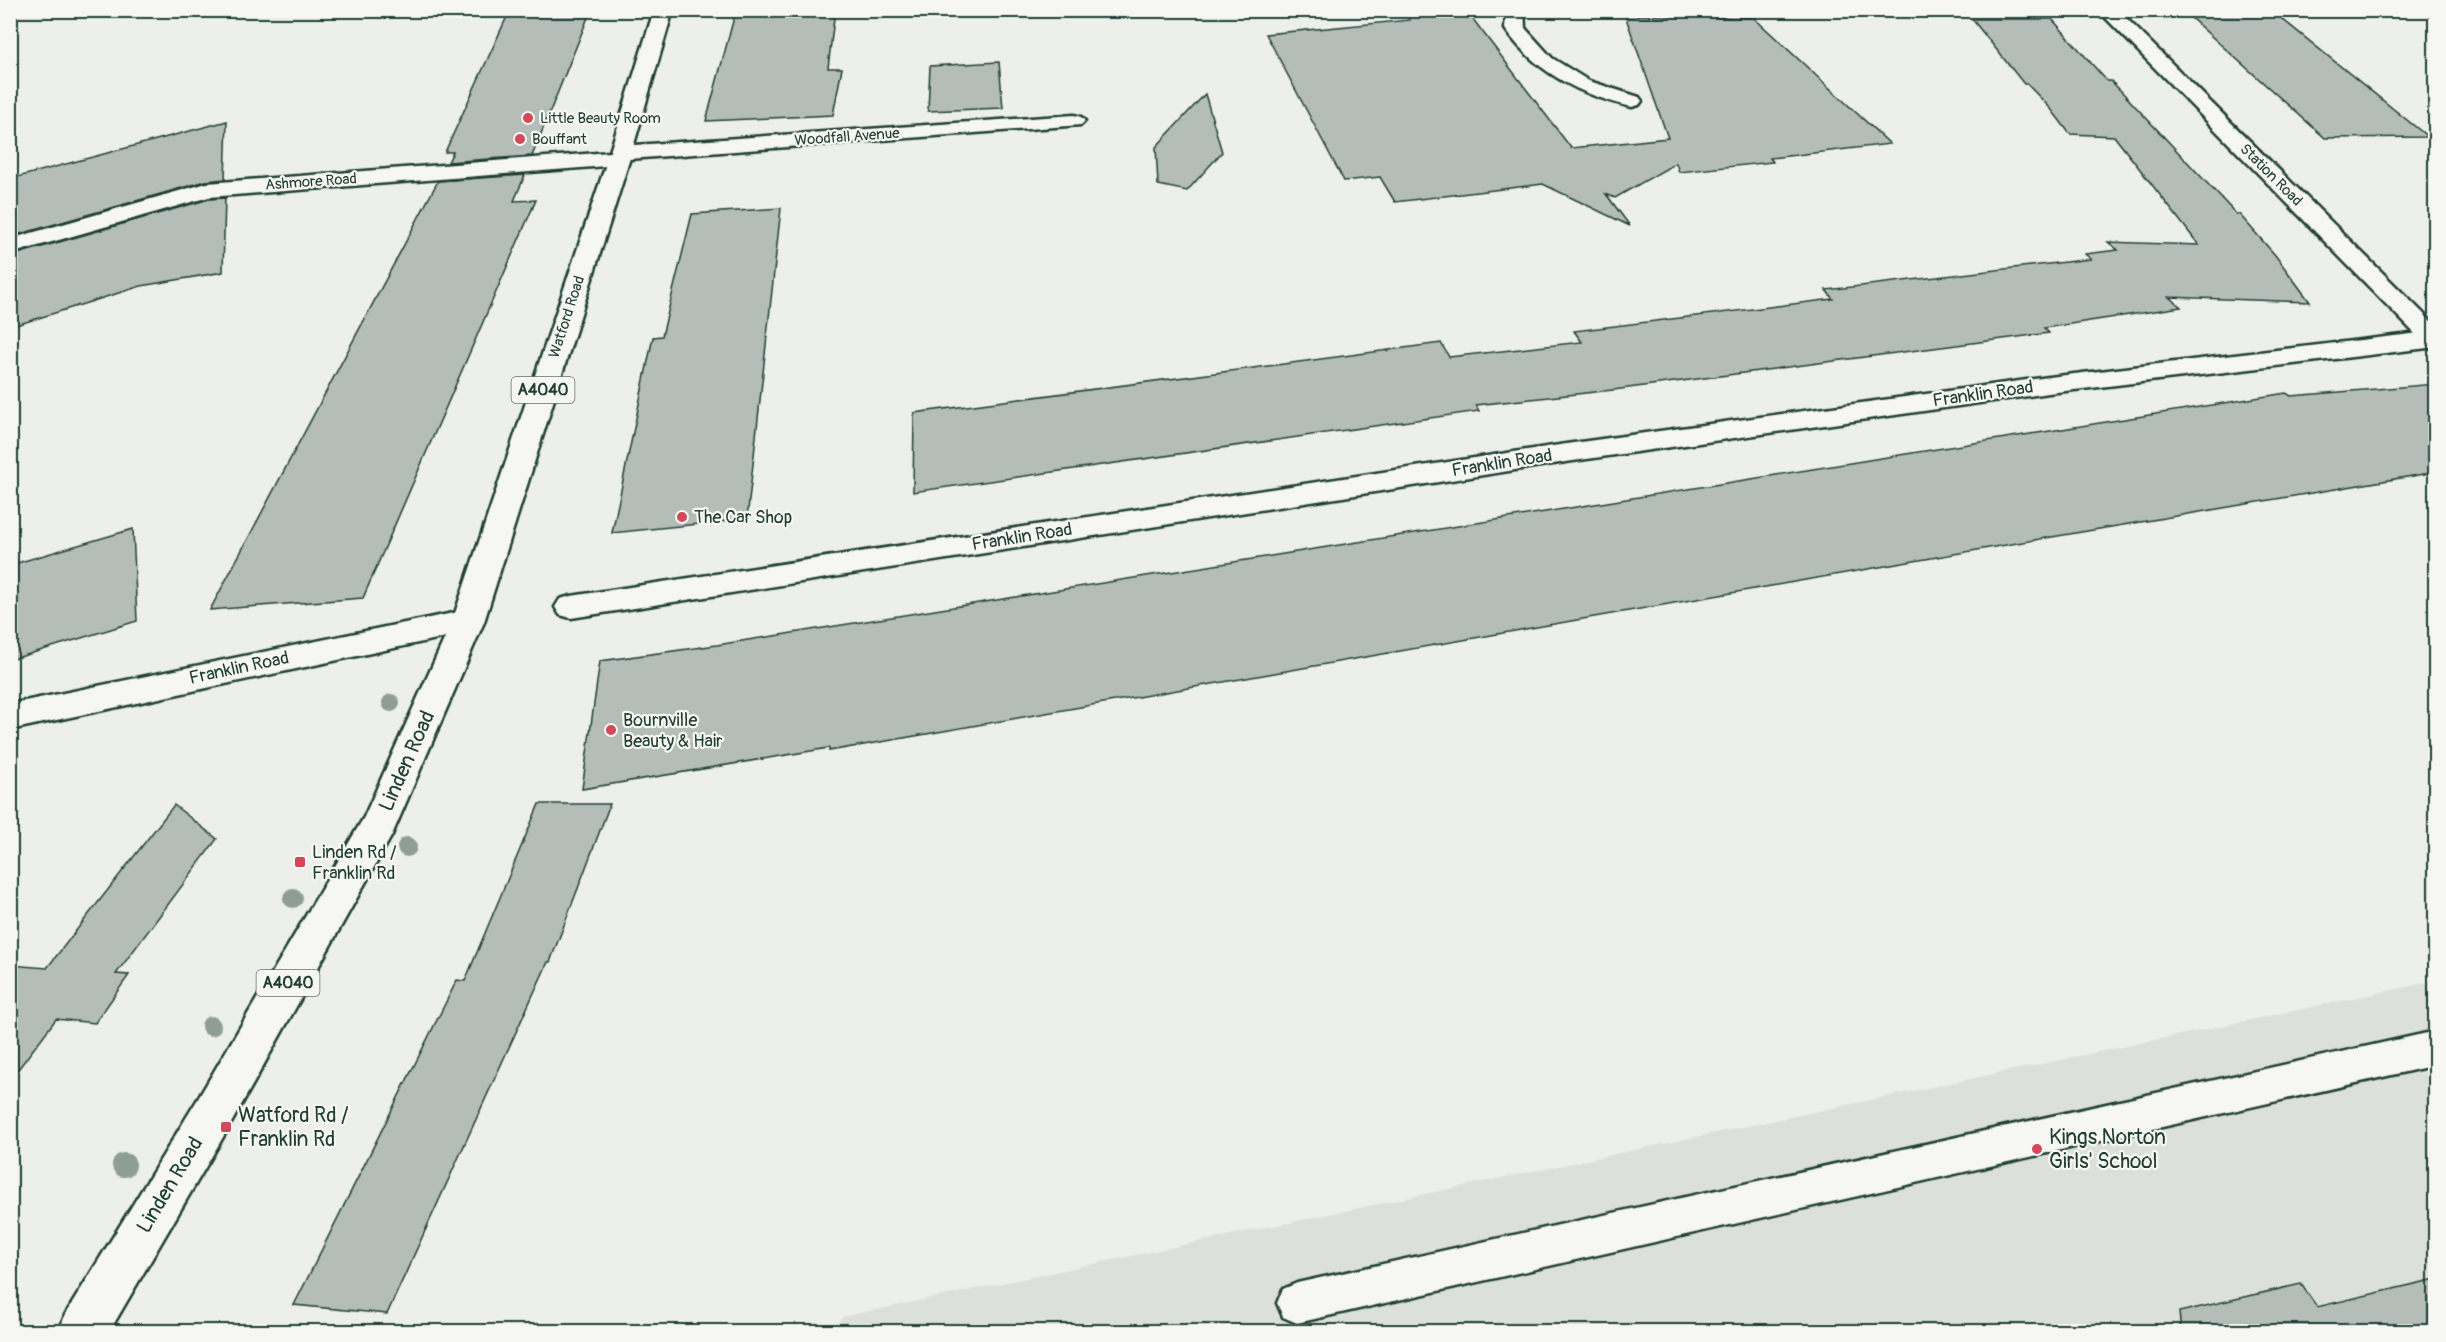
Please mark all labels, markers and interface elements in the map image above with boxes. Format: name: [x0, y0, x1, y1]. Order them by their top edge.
place label: Little Beauty Room: [540, 109, 661, 128]
marker: Little Beauty Room: [521, 111, 535, 125]
street label: Woodfall Avenue: [794, 124, 901, 150]
place label: Bouffant: [532, 130, 588, 149]
marker: Bouffant: [513, 132, 527, 146]
street label: Station Road: [2236, 140, 2306, 210]
street label: Ashmore Road: [265, 169, 357, 195]
street label: Watford Road: [545, 273, 589, 361]
street label: Franklin Road: [1931, 376, 2035, 412]
road number: A4040: [512, 377, 574, 403]
street label: Franklin Road: [1450, 444, 1554, 482]
place label: The Car Shop: [694, 506, 792, 529]
marker: The Car Shop: [675, 510, 689, 524]
street label: Franklin Road: [970, 518, 1074, 556]
street label: Franklin Road: [187, 646, 291, 690]
street label: Linden Road: [373, 706, 441, 816]
place label: Bournville Beauty & Hair: [623, 709, 723, 753]
marker: Bournville Beauty & Hair: [604, 723, 618, 737]
place label: Linden Rd / Franklin Rd: [312, 841, 397, 885]
marker: Linden Rd / Franklin Rd: [293, 855, 307, 869]
road number: A4040: [256, 970, 320, 996]
place label: Watford Rd / Franklin Rd: [238, 1102, 349, 1153]
marker: Watford Rd / Franklin Rd: [219, 1120, 233, 1134]
place label: Kings Norton Girls' School: [2049, 1124, 2166, 1175]
street label: Linden Road: [131, 1132, 209, 1238]
marker: Kings Norton Girls' School: [2030, 1142, 2044, 1156]

